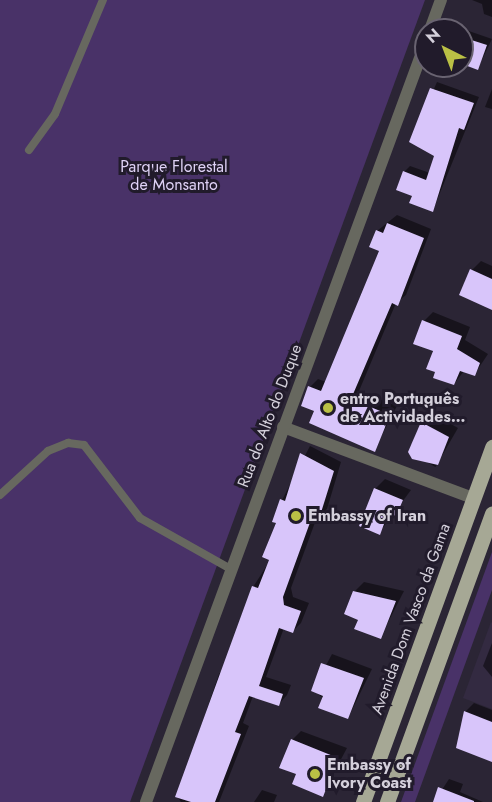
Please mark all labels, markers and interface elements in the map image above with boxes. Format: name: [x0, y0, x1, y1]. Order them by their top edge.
north arrow: [414, 18, 474, 78]
text: N: [421, 23, 445, 49]
park label: Parque Florestal de Monsanto: [120, 157, 228, 195]
street label: Rua do Alto do Duque: [234, 342, 306, 490]
place label: entro Português de Actividades…: [340, 389, 465, 427]
marker: entro Português de Actividades…: [321, 401, 335, 415]
place label: Embassy of Iran: [308, 506, 426, 526]
marker: Embassy of Iran: [289, 509, 303, 523]
street label: Avenida Dom Vasco da Gama: [367, 521, 455, 717]
place label: Embassy of Ivory Coast: [327, 755, 412, 793]
marker: Embassy of Ivory Coast: [308, 767, 322, 781]

